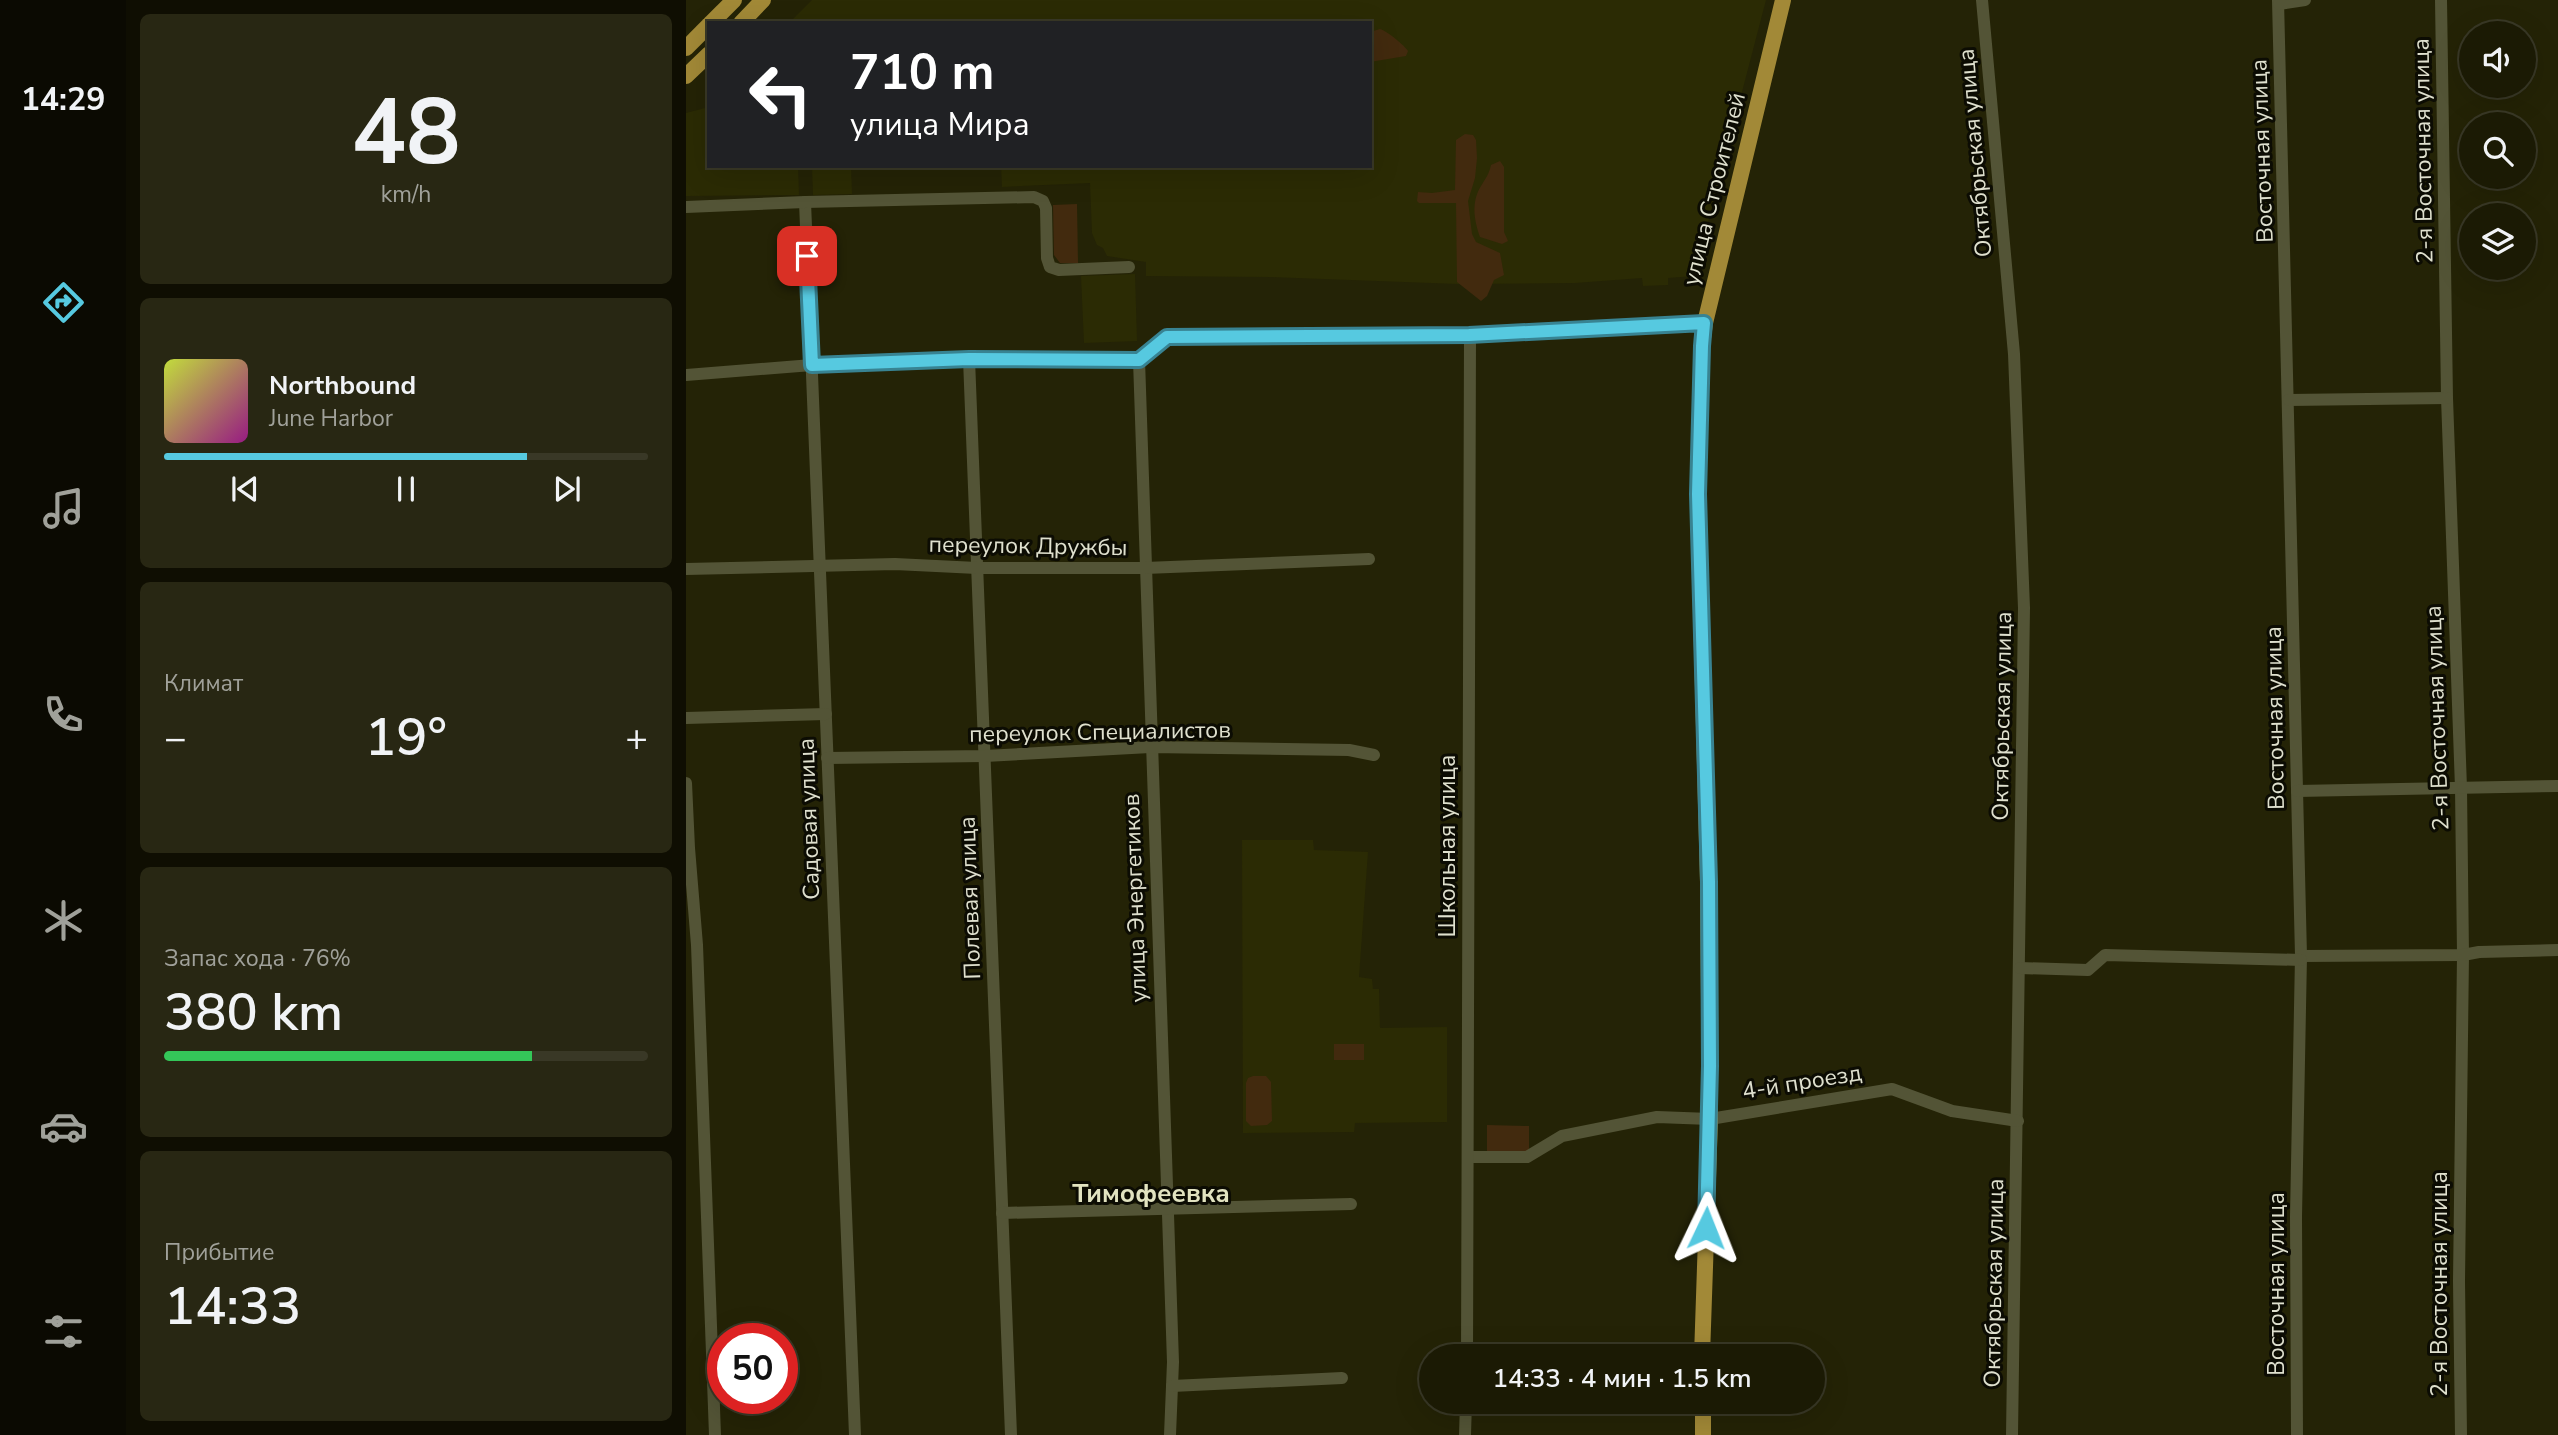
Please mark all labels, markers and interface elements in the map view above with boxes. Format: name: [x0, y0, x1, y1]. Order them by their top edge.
map controls: [2459, 21, 2536, 280]
button: sound: [2459, 21, 2536, 98]
street label: 2-я Восточная улица: [2406, 38, 2440, 264]
text: 710 m: [850, 39, 994, 106]
street label: Октябрьская улица: [1950, 47, 2000, 259]
icon: left: [735, 49, 826, 140]
street label: Восточная улица: [2243, 59, 2281, 243]
text: 48: [351, 71, 461, 195]
text: 14:29: [21, 78, 105, 121]
street label: улица Строителей: [1675, 89, 1753, 289]
text: улица Мира: [850, 103, 1030, 146]
button: search: [2459, 112, 2536, 189]
text: km/h: [381, 179, 431, 210]
button: layers: [2459, 203, 2536, 280]
pin: [777, 226, 837, 286]
icon: arrive: [788, 237, 826, 275]
icon: directions: [39, 278, 88, 327]
text: Northbound: [269, 368, 416, 403]
text: June Harbor: [269, 403, 393, 434]
icon: previous: [226, 470, 264, 508]
icon: pause: [387, 470, 425, 508]
icon: next: [548, 470, 586, 508]
icon: music: [39, 484, 88, 533]
street label: переулок Дружбы: [928, 529, 1128, 563]
street label: 2-я Восточная улица: [2418, 605, 2456, 831]
street label: Октябрьская улица: [1985, 611, 2019, 821]
street label: Восточная улица: [2258, 626, 2292, 810]
text: Климат: [164, 668, 243, 699]
icon: phone: [39, 690, 88, 739]
text: 19°: [365, 702, 447, 773]
text: −: [164, 713, 187, 764]
text: +: [625, 713, 648, 764]
street label: переулок Специалистов: [969, 714, 1231, 750]
street label: Садовая улица: [791, 738, 827, 900]
street label: Школьная улица: [1432, 754, 1463, 938]
street label: улица Энергетиков: [1116, 793, 1154, 1003]
street label: Полевая улица: [952, 816, 988, 980]
icon: climate: [39, 896, 88, 945]
text: Запас хода · 76%: [164, 943, 351, 974]
text: 380 km: [164, 977, 343, 1048]
street label: 4-й проезд: [1740, 1057, 1864, 1107]
icon: car: [39, 1102, 88, 1151]
street label: 2-я Восточная улица: [2424, 1171, 2455, 1397]
district label: Тимофеевка: [1072, 1176, 1230, 1211]
street label: Октябрьская улица: [1977, 1178, 2011, 1388]
position arrow: [1669, 1191, 1743, 1265]
street label: Восточная улица: [2261, 1192, 2292, 1376]
text: Прибытие: [164, 1237, 274, 1268]
text: 14:33: [164, 1271, 301, 1342]
icon: filters: [39, 1307, 88, 1356]
speed limit sign: 50: [707, 1323, 798, 1414]
text: 14:33 · 4 мин · 1.5 km: [1492, 1361, 1752, 1396]

